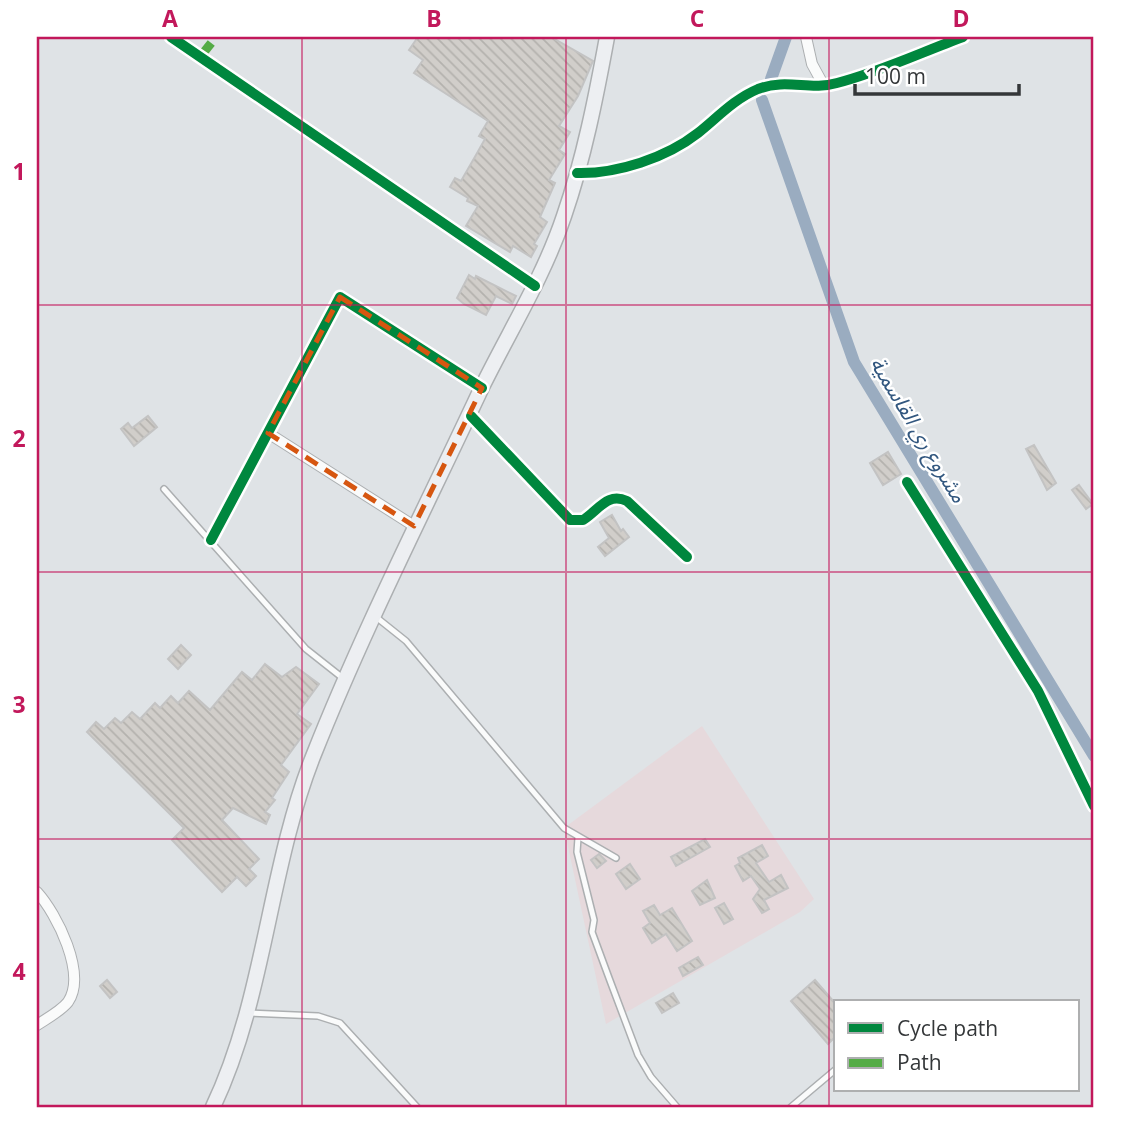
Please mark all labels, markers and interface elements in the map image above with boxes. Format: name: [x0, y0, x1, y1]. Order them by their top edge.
text: A: [162, 2, 178, 34]
text: B: [426, 2, 442, 34]
text: C: [690, 2, 704, 34]
text: D: [952, 2, 970, 34]
scale bar: [855, 52, 1019, 96]
text: 100 m: [865, 62, 926, 90]
text: 1: [12, 155, 26, 187]
water label: مشروع ري القاسمية: [862, 351, 973, 509]
text: 2: [12, 422, 26, 454]
text: 3: [12, 688, 26, 720]
text: 4: [12, 955, 26, 987]
legend: [834, 1000, 1078, 1092]
text: Cycle path: [897, 1014, 998, 1042]
text: Path: [897, 1048, 942, 1076]

